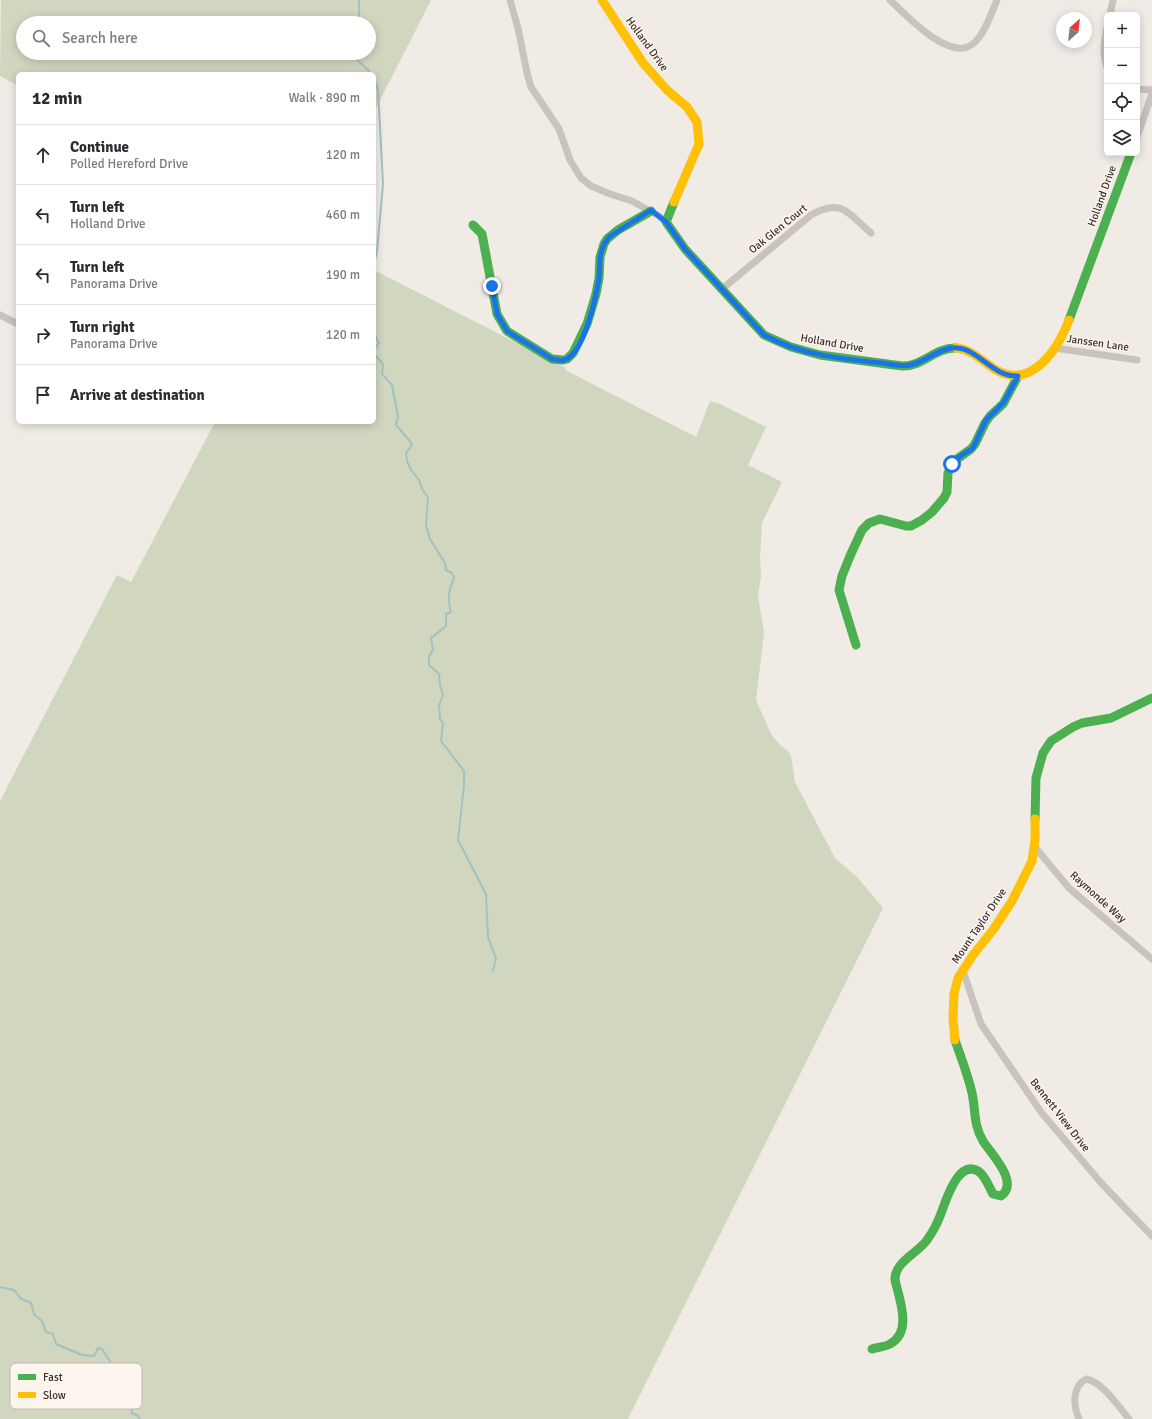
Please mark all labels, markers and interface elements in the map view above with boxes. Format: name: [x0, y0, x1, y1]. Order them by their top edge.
north arrow: [1056, 12, 1092, 48]
map controls: [1104, 12, 1140, 156]
button: +: [1104, 12, 1140, 48]
street label: Holland Drive: [623, 14, 671, 74]
search box: [16, 16, 376, 60]
icon: search: [30, 27, 52, 49]
text: Search here: [62, 29, 138, 47]
button: −: [1104, 48, 1140, 84]
button: locate: [1104, 84, 1140, 120]
text: 12 min: [32, 88, 82, 109]
text: Walk · 890 m: [289, 90, 360, 106]
button: layers: [1104, 120, 1140, 156]
text: Continue: [70, 138, 129, 156]
icon: ahead: [32, 144, 54, 166]
text: 120 m: [326, 147, 360, 163]
text: Polled Hereford Drive: [70, 156, 188, 172]
street label: Holland Drive: [1085, 164, 1119, 228]
text: Turn left: [70, 198, 124, 216]
street label: Oak Glen Court: [746, 201, 810, 256]
icon: left: [32, 204, 54, 226]
text: 460 m: [326, 207, 360, 223]
text: Holland Drive: [70, 216, 146, 232]
text: Turn left: [70, 258, 124, 276]
icon: left: [32, 264, 54, 286]
text: 190 m: [326, 267, 360, 283]
text: Panorama Drive: [70, 276, 158, 292]
route end: [483, 277, 501, 295]
text: Turn right: [70, 318, 135, 336]
icon: right: [32, 324, 54, 346]
text: 120 m: [326, 327, 360, 343]
street label: Holland Drive: [799, 331, 865, 355]
street label: Janssen Lane: [1066, 332, 1130, 354]
text: Panorama Drive: [70, 336, 158, 352]
icon: arrive: [32, 384, 54, 406]
text: Arrive at destination: [70, 386, 205, 404]
route start: [943, 455, 961, 473]
street label: Raymonde Way: [1067, 868, 1129, 926]
street label: Mount Taylor Drive: [949, 886, 1009, 966]
street label: Bennett View Drive: [1027, 1076, 1093, 1154]
legend: [10, 1363, 142, 1409]
text: Fast: [43, 1371, 63, 1384]
text: Slow: [43, 1389, 66, 1402]

